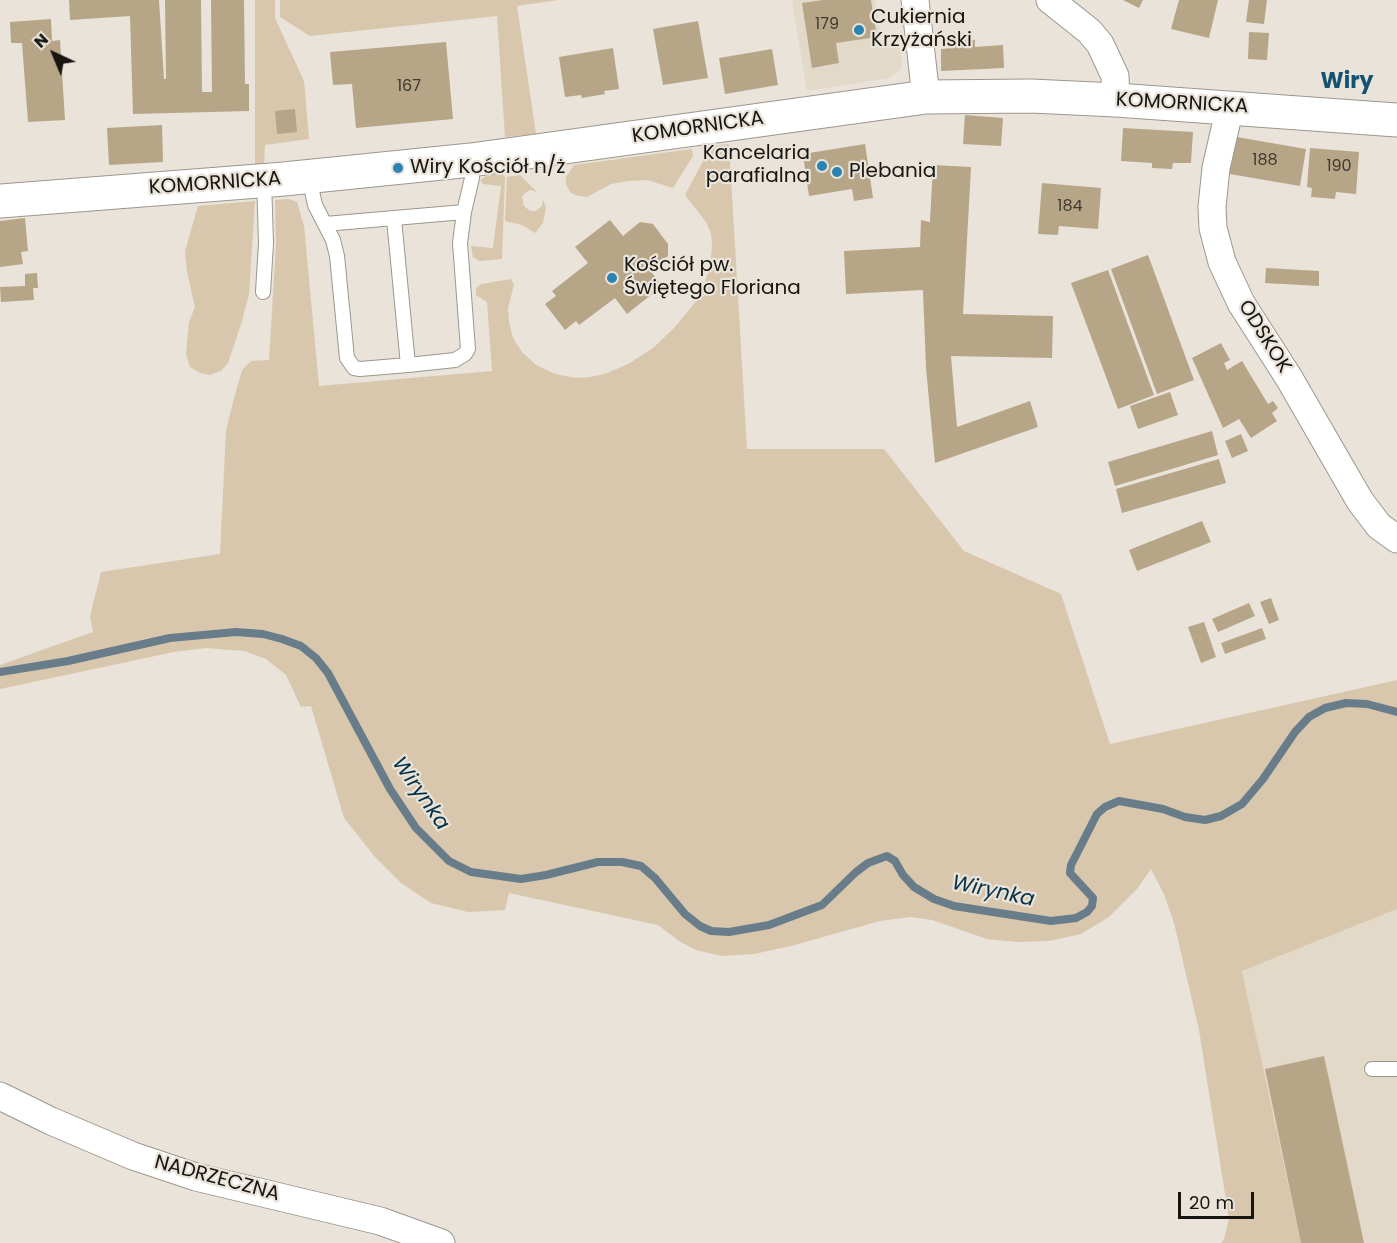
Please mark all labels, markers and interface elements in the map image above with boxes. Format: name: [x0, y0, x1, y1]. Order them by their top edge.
place label: Cukiernia Krzyżański: [871, 6, 972, 53]
house number: 179: [815, 15, 839, 35]
marker: Cukiernia Krzyżański: [852, 23, 866, 37]
north arrow: [24, 24, 84, 84]
text: N: [29, 28, 53, 53]
district label: Wiry: [1321, 69, 1373, 95]
house number: 167: [397, 77, 421, 97]
street label: KOMORNICKA: [1115, 89, 1249, 119]
street label: KOMORNICKA: [631, 107, 765, 149]
place label: Kancelaria parafialna: [703, 142, 810, 189]
house number: 188: [1252, 151, 1278, 171]
place label: Wiry Kościół n/ż: [410, 156, 565, 180]
house number: 190: [1326, 157, 1352, 177]
marker: Kancelaria parafialna: [815, 159, 829, 173]
place label: Plebania: [849, 160, 936, 184]
marker: Wiry Kościół n/ż: [391, 161, 405, 175]
marker: Plebania: [830, 165, 844, 179]
street label: KOMORNICKA: [148, 167, 282, 201]
house number: 184: [1057, 197, 1083, 217]
place label: Kościół pw. Świętego Floriana: [624, 254, 801, 301]
marker: Kościół pw. Świętego Floriana: [605, 271, 619, 285]
street label: ODSKOK: [1232, 296, 1296, 378]
water label: Wirynka: [386, 752, 454, 836]
water label: Wirynka: [949, 871, 1037, 913]
street label: NADRZECZNA: [152, 1151, 282, 1207]
scale bar: [1181, 1180, 1258, 1218]
text: 20 m: [1189, 1190, 1234, 1215]

